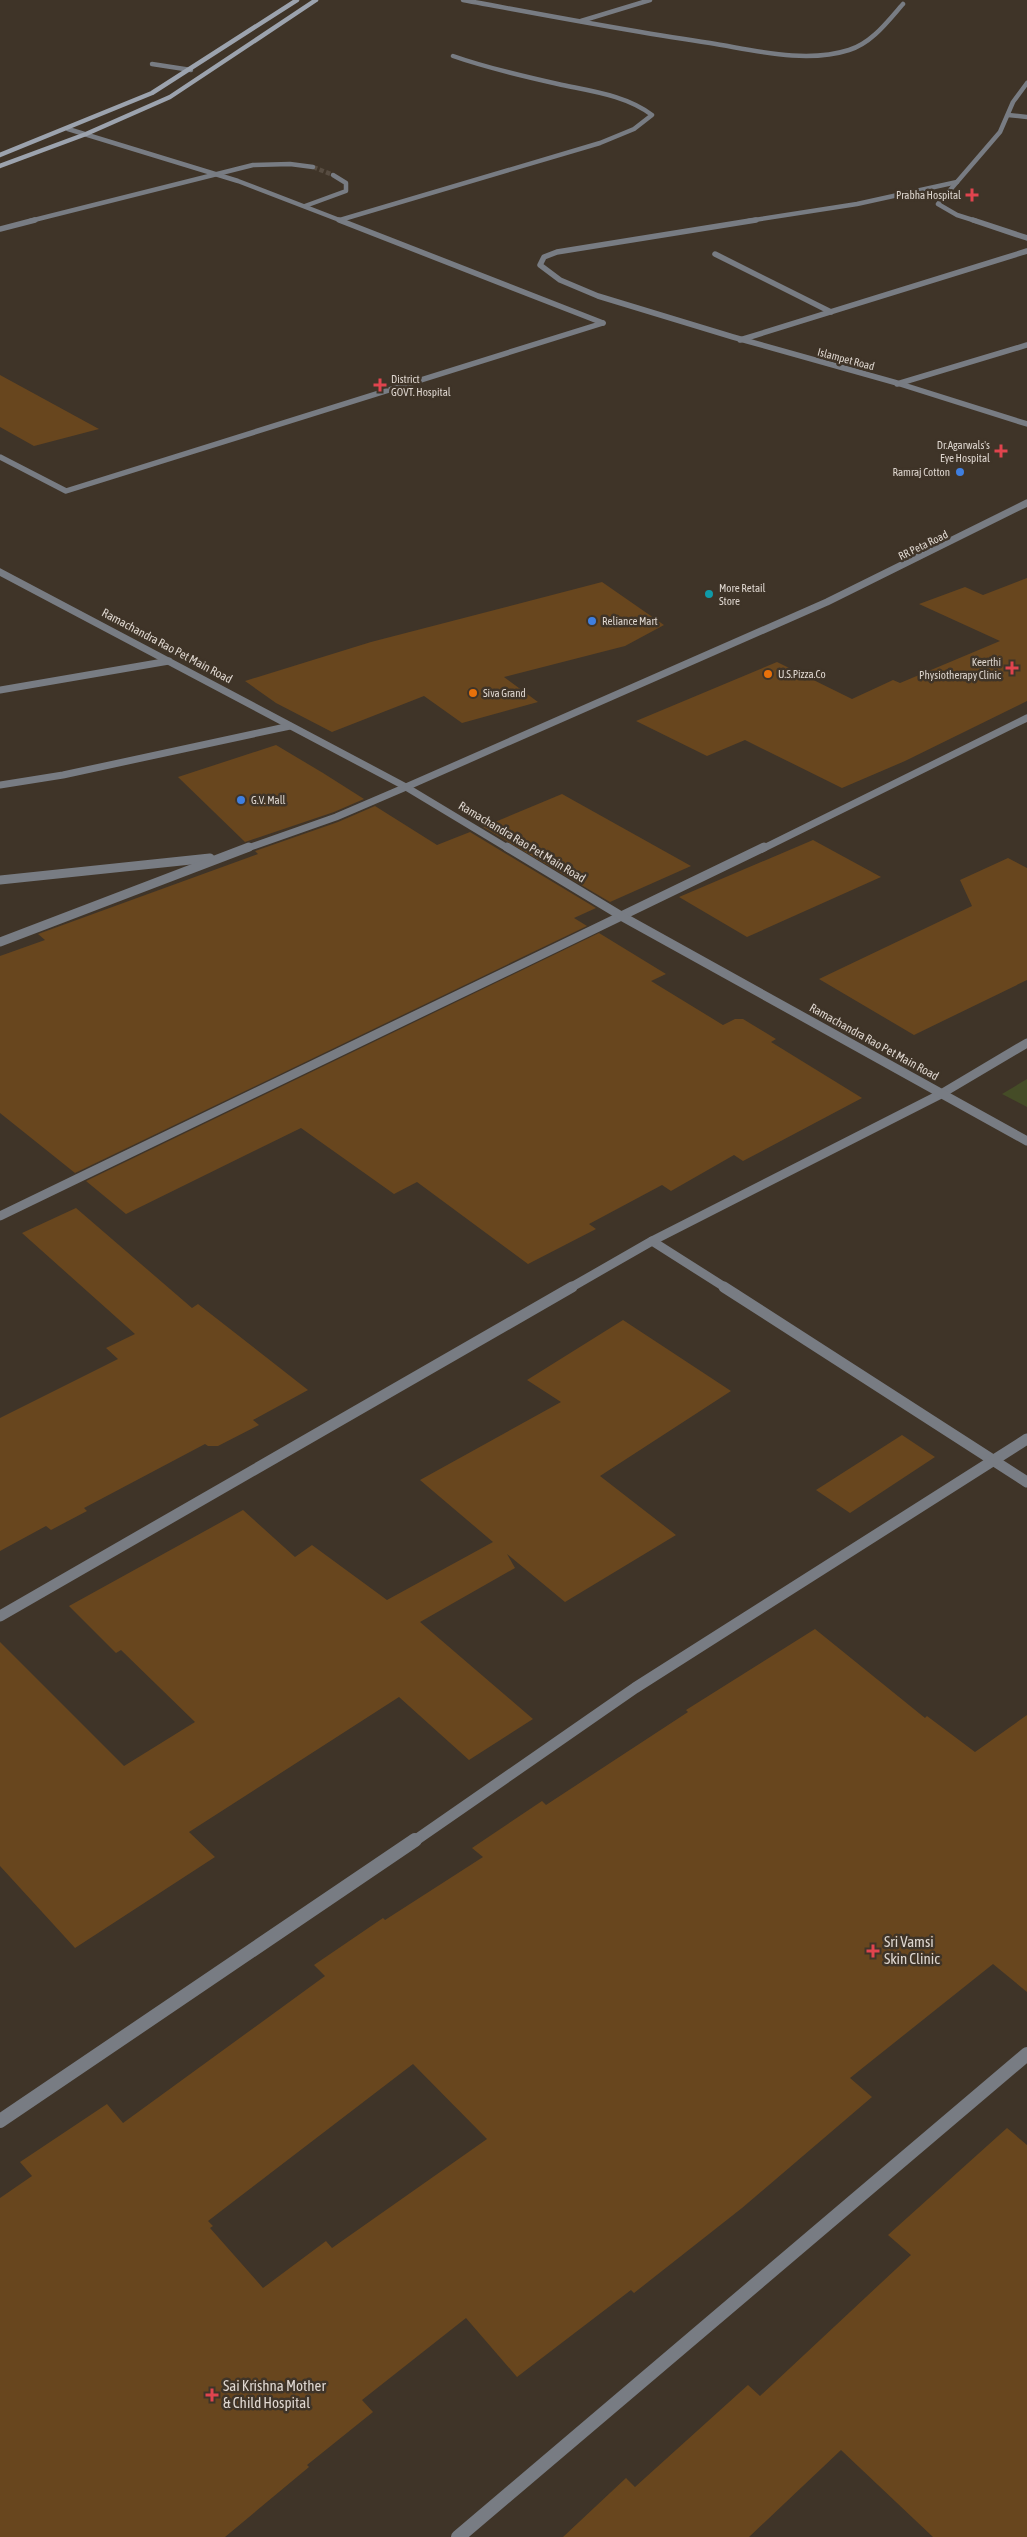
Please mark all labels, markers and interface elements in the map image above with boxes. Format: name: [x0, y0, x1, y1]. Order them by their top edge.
marker: Prabha Hospital: [965, 188, 979, 202]
place label: Prabha Hospital: [896, 189, 961, 201]
street label: Islampet Road: [816, 346, 876, 372]
place label: District GOVT. Hospital: [391, 373, 451, 398]
marker: District GOVT. Hospital: [373, 378, 387, 392]
place label: Dr.Agarwals's Eye Hospital: [937, 439, 990, 464]
marker: Dr.Agarwals's Eye Hospital: [994, 444, 1008, 458]
place label: Ramraj Cotton: [892, 466, 950, 478]
marker: Ramraj Cotton: [954, 466, 966, 478]
street label: RR Peta Road: [896, 528, 950, 562]
place label: More Retail Store: [719, 582, 766, 607]
marker: More Retail Store: [703, 588, 715, 600]
street label: Ramachandra Rao Pet Main Road: [99, 606, 235, 686]
marker: Reliance Mart: [586, 615, 598, 627]
place label: Reliance Mart: [602, 615, 658, 627]
place label: Keerthi Physiotherapy Clinic: [919, 656, 1002, 681]
marker: Keerthi Physiotherapy Clinic: [1005, 661, 1019, 675]
marker: U.S.Pizza.Co: [762, 668, 774, 680]
place label: U.S.Pizza.Co: [778, 668, 826, 680]
marker: Siva Grand: [467, 687, 479, 699]
place label: Siva Grand: [483, 687, 526, 699]
marker: G.V. Mall: [235, 794, 247, 806]
place label: G.V. Mall: [251, 794, 286, 806]
street label: Ramachandra Rao Pet Main Road: [456, 799, 588, 885]
street label: Ramachandra Rao Pet Main Road: [807, 1001, 941, 1083]
place label: Sri Vamsi Skin Clinic: [884, 1933, 940, 1967]
marker: Sri Vamsi Skin Clinic: [866, 1944, 880, 1958]
place label: Sai Krishna Mother & Child Hospital: [223, 2377, 326, 2411]
marker: Sai Krishna Mother & Child Hospital: [205, 2388, 219, 2402]

